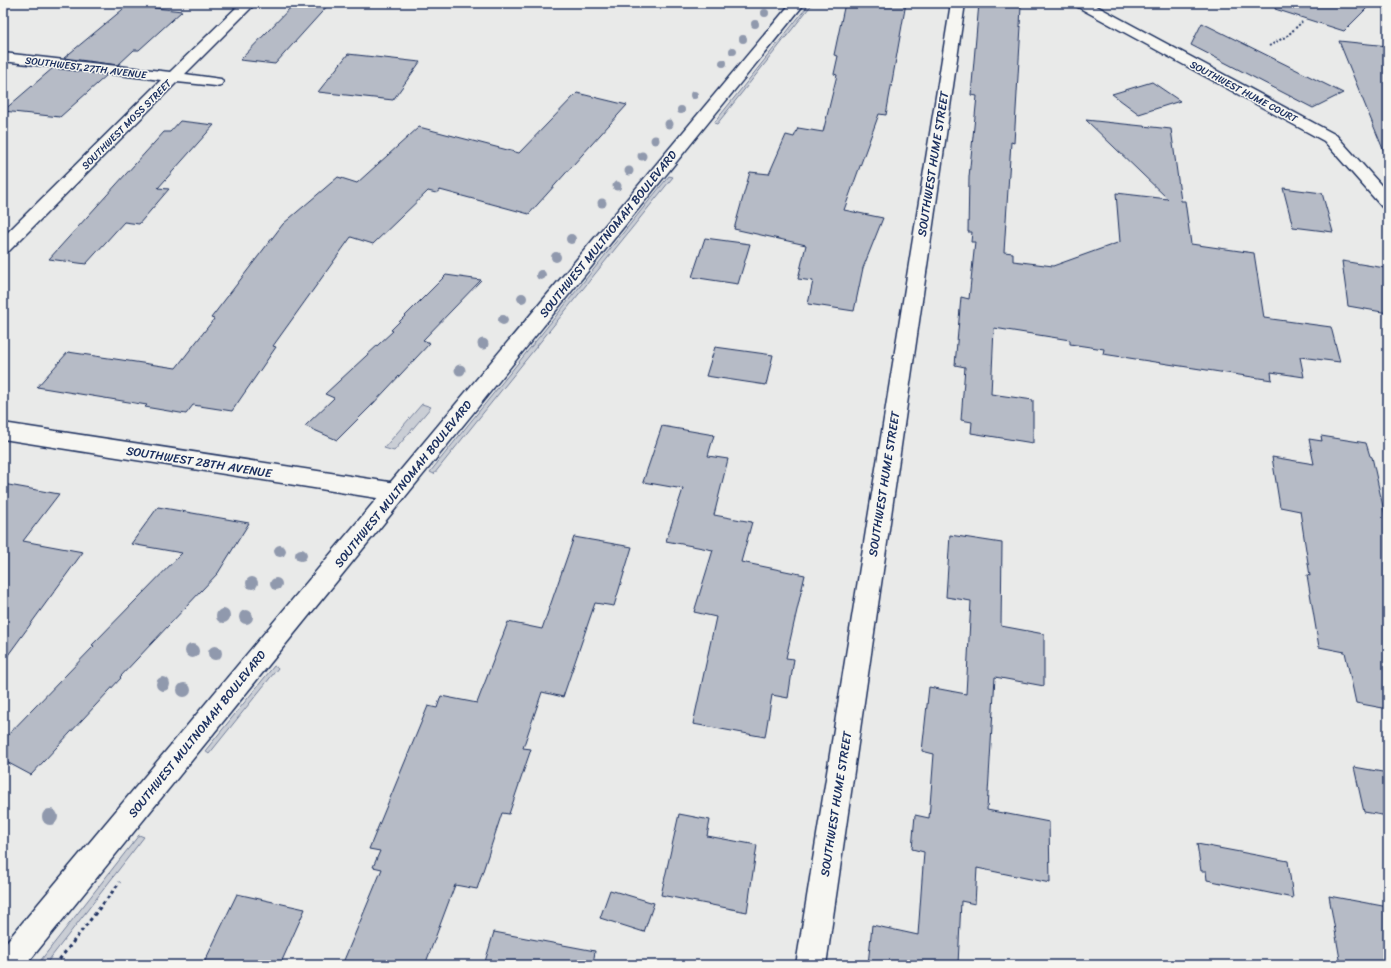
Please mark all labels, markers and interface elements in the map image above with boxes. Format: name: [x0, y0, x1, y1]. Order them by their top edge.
street label: SOUTHWEST 27TH AVENUE: [24, 52, 149, 85]
street label: SOUTHWEST HUME COURT: [1186, 56, 1301, 128]
street label: SOUTHWEST MOSS STREET: [77, 74, 177, 174]
street label: SOUTHWEST HUME STREET: [911, 89, 955, 238]
street label: SOUTHWEST MULTNOMAH BOULEVARD: [533, 145, 683, 323]
street label: SOUTHWEST MULTNOMAH BOULEVARD: [328, 395, 478, 573]
street label: SOUTHWEST HUME STREET: [862, 409, 906, 558]
street label: SOUTHWEST 28TH AVENUE: [125, 440, 275, 485]
street label: SOUTHWEST MULTNOMAH BOULEVARD: [122, 645, 272, 823]
street label: SOUTHWEST HUME STREET: [814, 729, 858, 878]

